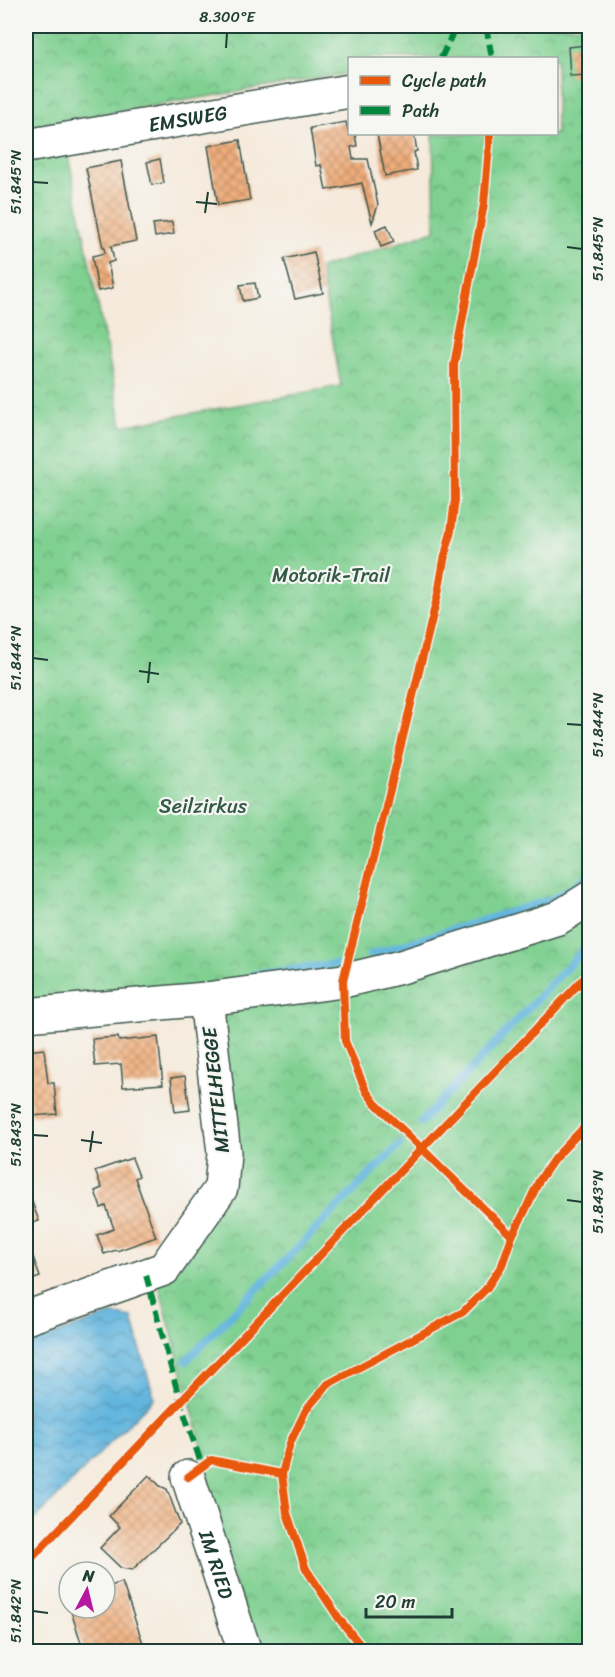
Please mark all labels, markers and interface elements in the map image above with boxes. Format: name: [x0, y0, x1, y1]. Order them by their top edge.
text: 8.300°E: [199, 4, 256, 30]
legend: [348, 57, 558, 135]
text: Cycle path: [402, 65, 486, 97]
street label: EMSWEG: [146, 95, 230, 142]
text: Path: [402, 95, 439, 127]
text: 51.845°N: [3, 149, 29, 214]
text: 51.845°N: [585, 216, 611, 281]
park label: Motorik-Trail: [272, 558, 391, 593]
text: 51.844°N: [3, 625, 29, 690]
text: 51.844°N: [585, 692, 611, 757]
park label: Seilzirkus: [159, 789, 248, 824]
street label: MITTELHEGGE: [192, 1023, 240, 1155]
text: 51.843°N: [3, 1103, 29, 1167]
text: 51.843°N: [585, 1170, 611, 1234]
street label: IM RIED: [189, 1524, 244, 1604]
north arrow: [57, 1560, 117, 1620]
text: N: [81, 1560, 97, 1591]
text: 51.842°N: [3, 1578, 29, 1643]
scale bar: [366, 1581, 452, 1619]
text: 20 m: [375, 1586, 415, 1618]

